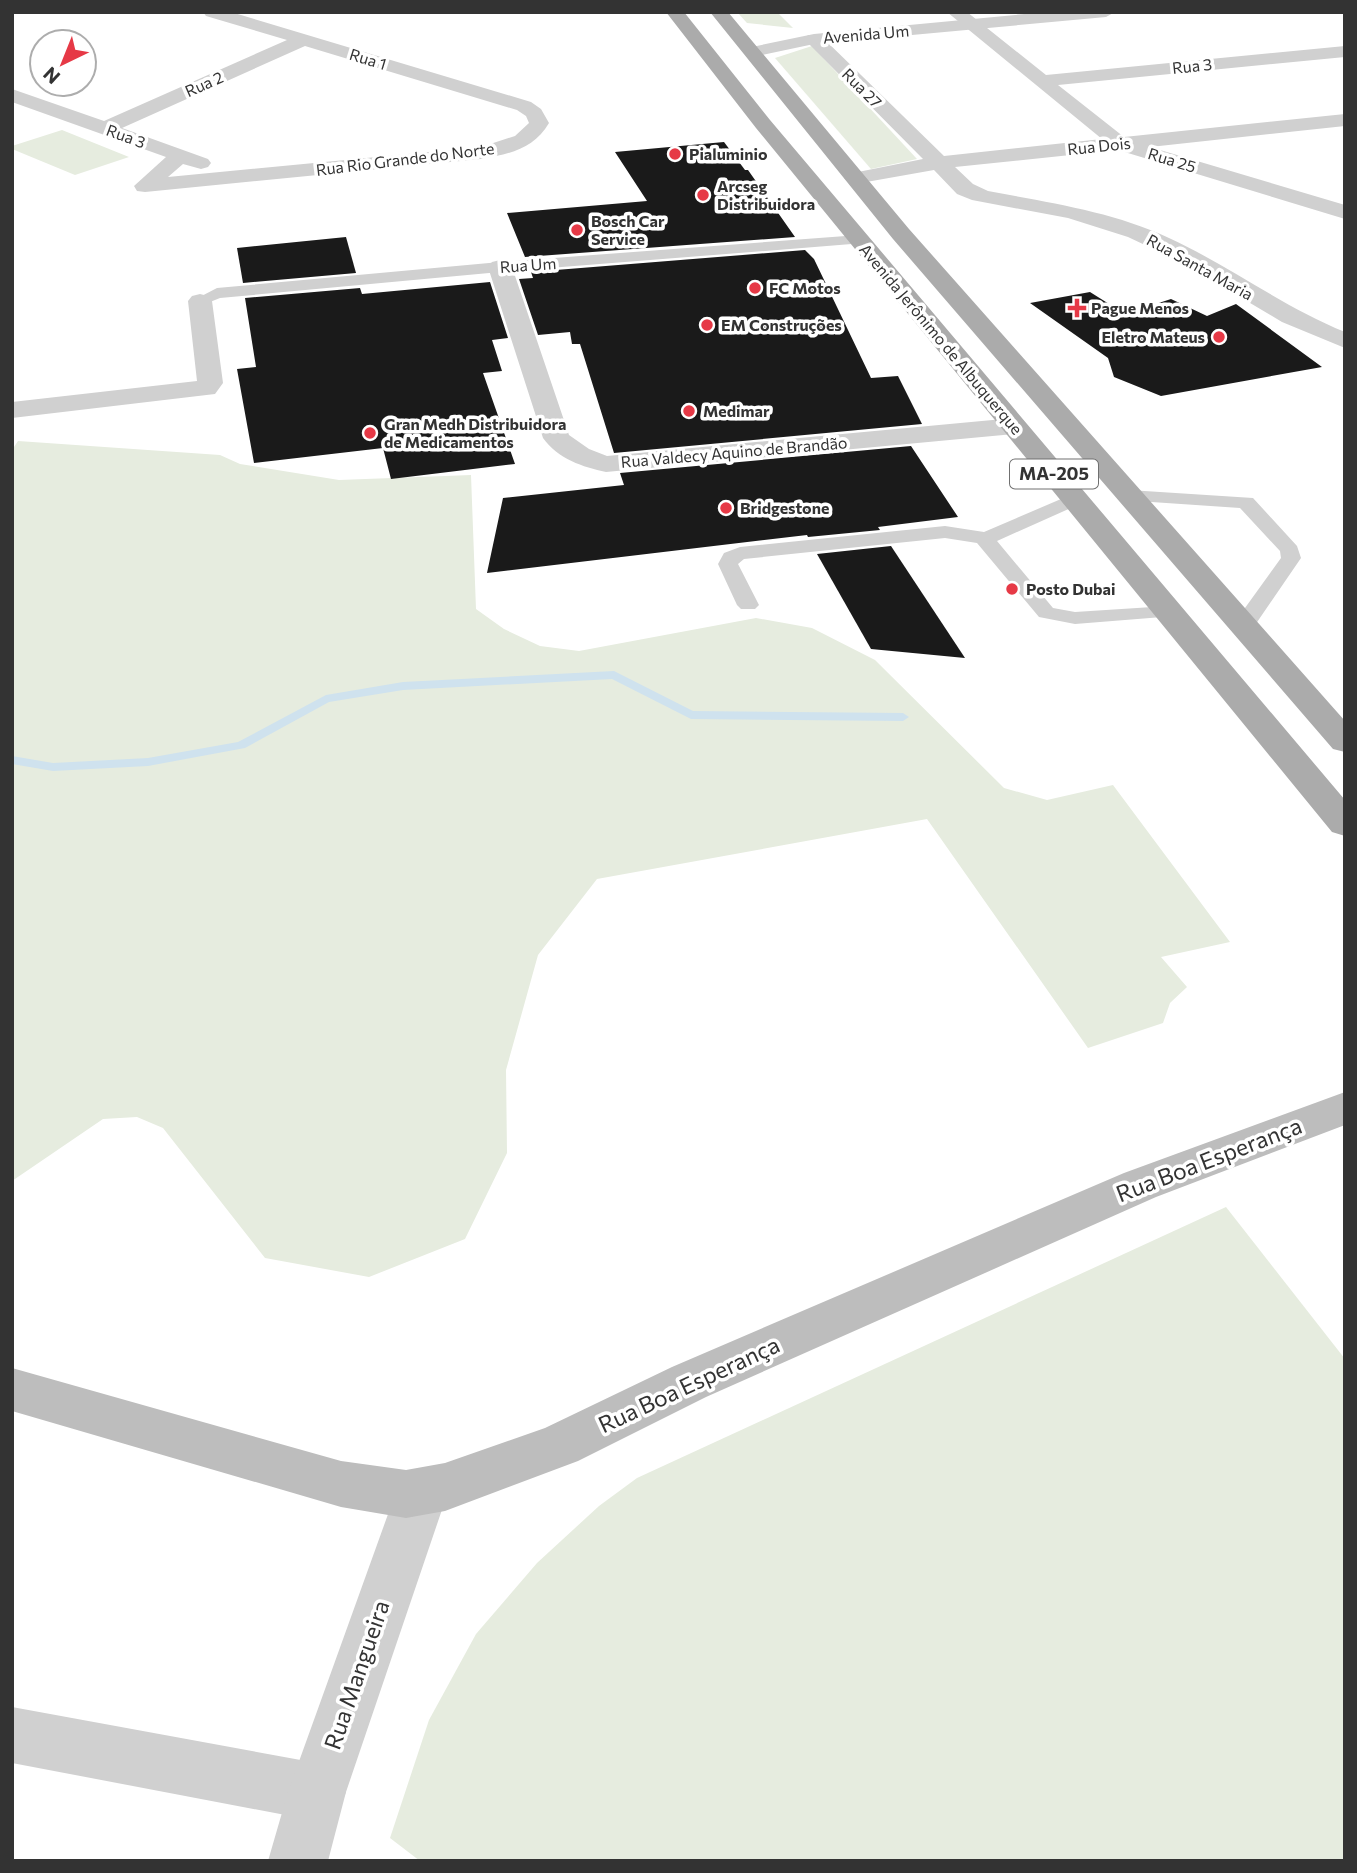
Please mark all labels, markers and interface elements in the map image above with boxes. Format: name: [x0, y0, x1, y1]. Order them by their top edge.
street label: Avenida Um: [822, 20, 910, 47]
north arrow: [28, 28, 98, 98]
street label: Rua 1: [347, 44, 389, 73]
street label: Rua 3: [1171, 54, 1213, 77]
text: N: [38, 63, 64, 89]
street label: Rua 27: [839, 64, 886, 111]
street label: Rua 2: [182, 67, 226, 100]
street label: Rua 3: [104, 120, 148, 151]
street label: Rua Dois: [1066, 133, 1132, 158]
street label: Rua Rio Grande do Norte: [315, 138, 495, 179]
street label: Rua 25: [1146, 143, 1198, 176]
place label: Pialuminio: [689, 144, 768, 163]
marker: Pialuminio: [667, 146, 683, 162]
place label: Arcseg Distribuidora: [717, 176, 815, 213]
marker: Arcseg Distribuidora: [695, 187, 711, 203]
place label: Bosch Car Service: [591, 211, 665, 248]
marker: Bosch Car Service: [569, 222, 585, 238]
street label: Rua Santa Maria: [1144, 230, 1257, 304]
street label: Avenida Jerônimo de Albuquerque: [856, 239, 1027, 438]
street label: Rua Um: [499, 253, 557, 276]
place label: FC Motos: [769, 278, 841, 297]
marker: FC Motos: [747, 280, 763, 296]
place label: Pague Menos: [1091, 298, 1189, 317]
marker: Pague Menos: [1069, 300, 1085, 316]
place label: EM Construções: [721, 315, 842, 334]
marker: EM Construções: [699, 317, 715, 333]
place label: Eletro Mateus: [1102, 327, 1205, 346]
marker: Eletro Mateus: [1211, 329, 1227, 345]
place label: Medimar: [703, 401, 770, 420]
marker: Medimar: [681, 403, 697, 419]
place label: Gran Medh Distribuidora de Medicamentos: [384, 414, 566, 451]
marker: Gran Medh Distribuidora de Medicamentos: [362, 425, 378, 441]
street label: Rua Valdecy Aquino de Brandão: [620, 432, 848, 471]
road number: MA-205: [1010, 460, 1098, 488]
place label: Bridgestone: [740, 498, 829, 517]
marker: Bridgestone: [718, 500, 734, 516]
place label: Posto Dubai: [1026, 579, 1115, 598]
marker: Posto Dubai: [1004, 581, 1020, 597]
street label: Rua Boa Esperança: [1112, 1111, 1306, 1207]
street label: Rua Boa Esperança: [593, 1330, 784, 1438]
street label: Rua Mangueira: [317, 1596, 395, 1753]

